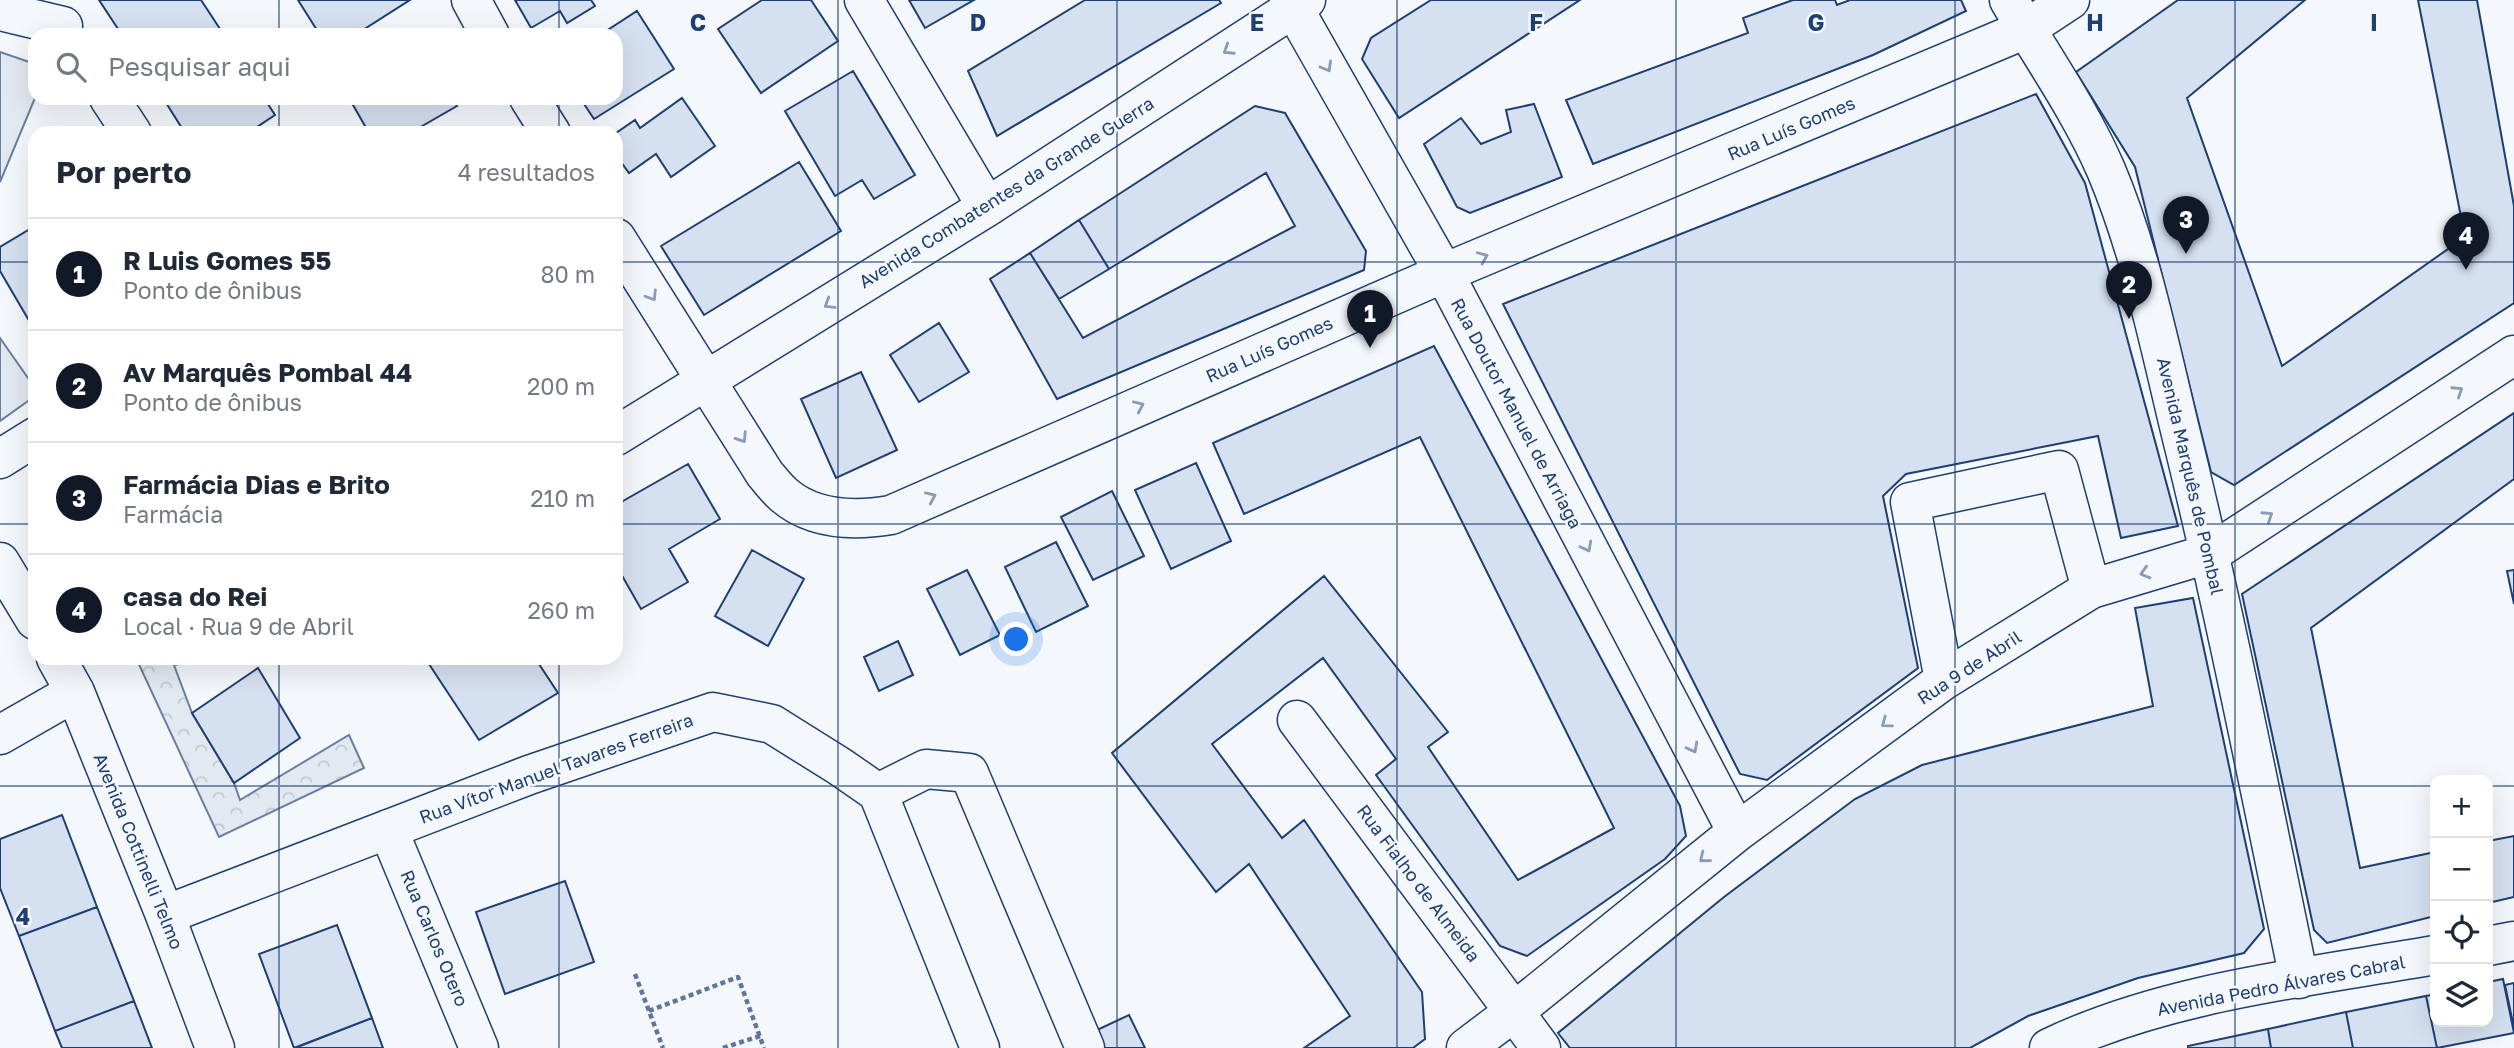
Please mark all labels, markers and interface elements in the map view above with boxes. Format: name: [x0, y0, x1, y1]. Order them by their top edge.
text: C: [690, 8, 706, 36]
text: D: [970, 8, 986, 36]
text: E: [1250, 8, 1264, 36]
text: F: [1529, 8, 1543, 36]
text: G: [1808, 8, 1824, 36]
text: H: [2086, 8, 2104, 36]
text: I: [2370, 8, 2378, 36]
search box: [28, 28, 623, 105]
one-way arrow: [1223, 42, 1236, 55]
icon: search: [52, 48, 90, 86]
text: Pesquisar aqui: [108, 51, 291, 82]
one-way arrow: [1319, 60, 1332, 72]
street label: Rua Luís Gomes: [1724, 91, 1858, 165]
street label: Avenida Combatentes da Grande Guerra: [854, 92, 1158, 292]
text: Por perto: [56, 154, 191, 190]
text: 4 resultados: [458, 158, 595, 186]
pin: 3: [2163, 196, 2209, 254]
pin: 4: [2443, 212, 2489, 270]
text: R Luis Gomes 55: [123, 245, 331, 276]
one-way arrow: [1476, 251, 1488, 265]
text: 1: [73, 260, 85, 288]
text: 80 m: [541, 260, 595, 288]
pin: 2: [2106, 261, 2152, 319]
text: Ponto de ônibus: [123, 276, 302, 304]
one-way arrow: [644, 288, 657, 301]
pin: 1: [1347, 290, 1393, 348]
street label: Rua Doutor Manuel de Arriaga: [1447, 294, 1587, 532]
one-way arrow: [824, 295, 837, 308]
street label: Rua Luís Gomes: [1202, 311, 1336, 387]
street label: Avenida Marquês de Pombal: [2153, 355, 2229, 597]
text: Av Marquês Pombal 44: [123, 357, 412, 388]
text: 2: [72, 372, 86, 400]
text: 200 m: [527, 372, 595, 400]
one-way arrow: [2450, 387, 2463, 400]
text: Ponto de ônibus: [123, 388, 302, 416]
one-way arrow: [1132, 400, 1144, 414]
one-way arrow: [733, 430, 746, 443]
text: Farmácia Dias e Brito: [123, 469, 390, 500]
text: 3: [72, 484, 86, 512]
text: 210 m: [530, 484, 595, 512]
one-way arrow: [924, 491, 936, 505]
text: Farmácia: [123, 500, 223, 528]
one-way arrow: [2260, 511, 2273, 524]
one-way arrow: [1579, 540, 1593, 552]
one-way arrow: [2139, 564, 2151, 579]
text: casa do Rei: [123, 581, 267, 612]
text: 4: [72, 596, 86, 624]
text: 260 m: [527, 596, 595, 624]
text: Local · Rua 9 de Abril: [123, 612, 354, 640]
your location: [999, 622, 1033, 656]
street label: Rua 9 de Abril: [1913, 625, 2025, 709]
street label: Rua Vítor Manuel Tavares Ferreira: [416, 708, 696, 828]
one-way arrow: [1882, 714, 1894, 727]
one-way arrow: [1685, 741, 1698, 754]
street label: Avenida Cottinelli Telmo: [90, 750, 188, 952]
map controls: [2430, 775, 2493, 1027]
button: +: [2430, 775, 2493, 838]
street label: Rua Fialho de Almeida: [1353, 800, 1485, 966]
button: −: [2430, 838, 2493, 901]
one-way arrow: [1700, 850, 1712, 863]
street label: Rua Carlos Otero: [396, 867, 474, 1009]
button: locate: [2430, 901, 2493, 964]
text: 4: [16, 902, 30, 930]
street label: Avenida Pedro Álvares Cabral: [2155, 950, 2407, 1020]
button: layers: [2430, 964, 2493, 1027]

